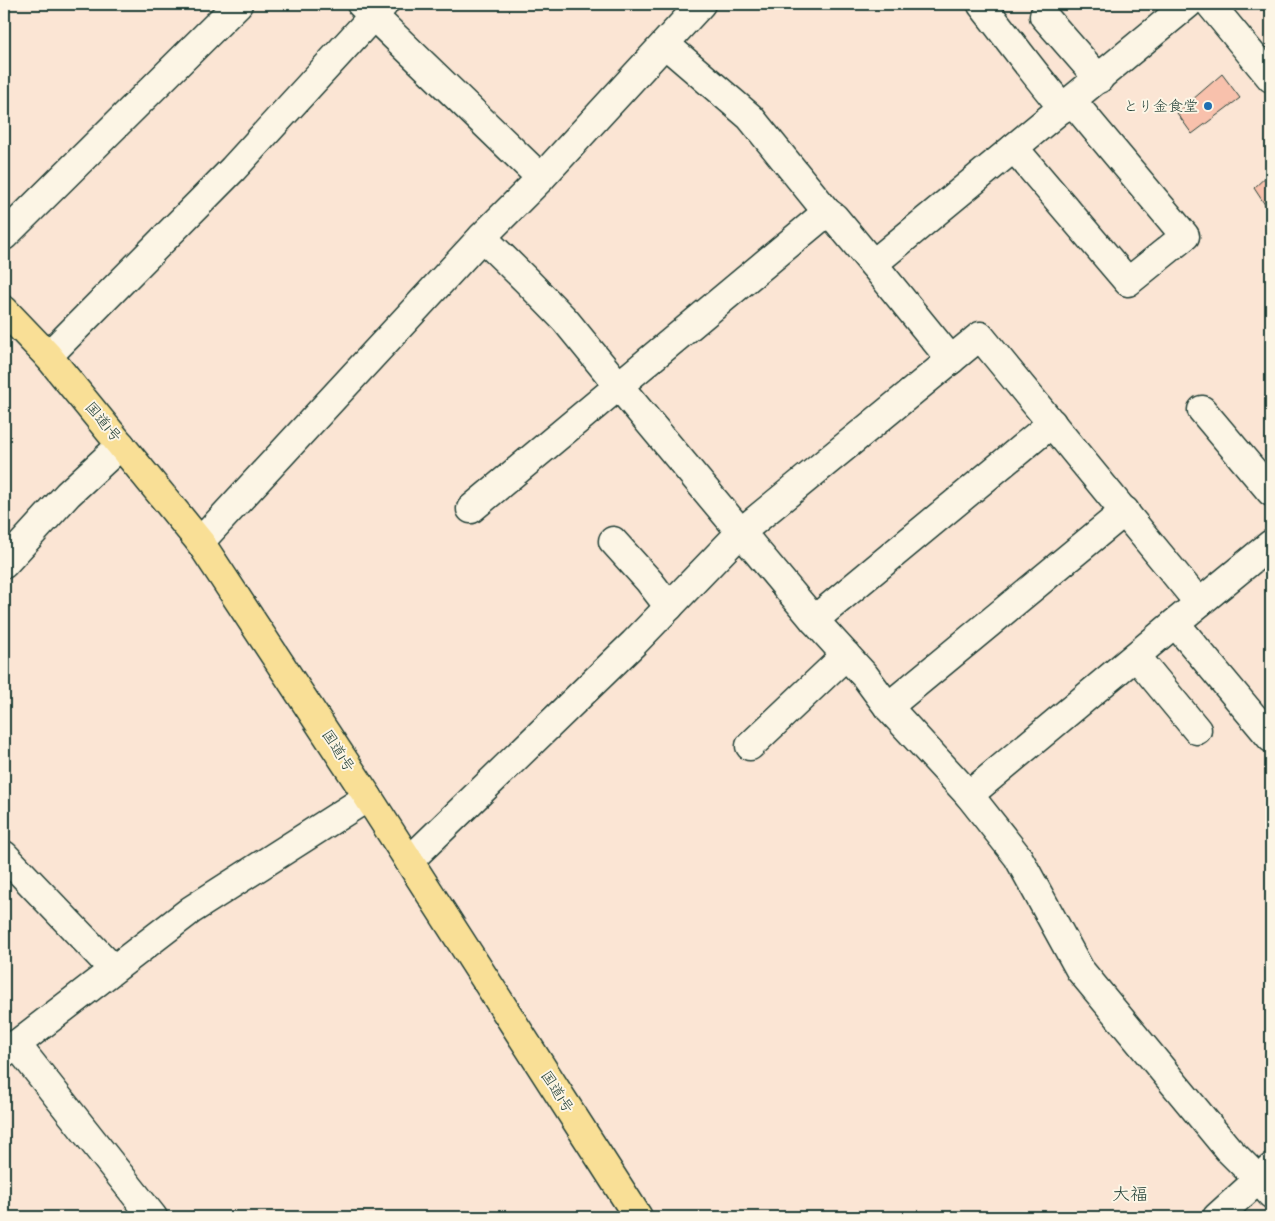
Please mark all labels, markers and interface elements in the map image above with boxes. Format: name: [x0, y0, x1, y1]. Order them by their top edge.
place label: とり金食堂: [1123, 96, 1198, 117]
marker: とり金食堂: [1202, 100, 1214, 112]
street label: 国道1号: [80, 397, 126, 447]
street label: 国道1号: [316, 726, 360, 776]
street label: 国道1号: [535, 1067, 579, 1117]
district label: 大福: [1112, 1182, 1148, 1207]

